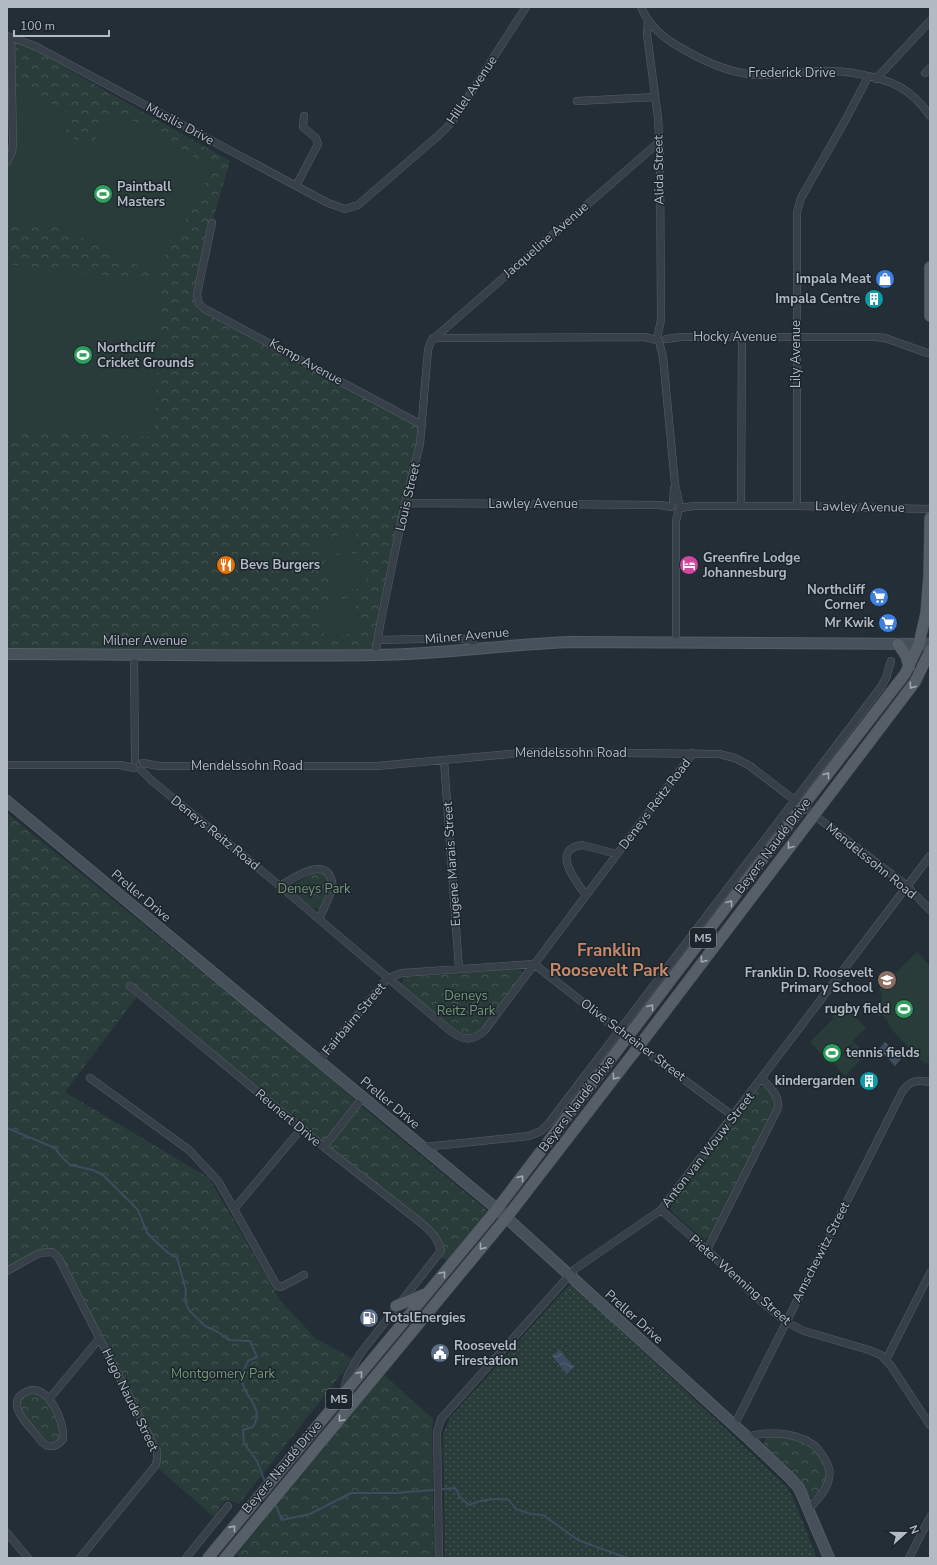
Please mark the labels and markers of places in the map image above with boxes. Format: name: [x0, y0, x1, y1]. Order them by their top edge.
place label: Paintball Masters: [117, 178, 172, 211]
sports icon: Paintball Masters: [92, 183, 114, 205]
shop icon: Impala Meat: [874, 268, 896, 290]
place label: Impala Meat: [796, 270, 872, 288]
building icon: Impala Centre: [863, 288, 885, 310]
place label: Impala Centre: [775, 290, 860, 308]
place label: Northcliff Cricket Grounds: [97, 339, 194, 372]
sports icon: Northcliff Cricket Grounds: [72, 344, 94, 366]
place label: Greenfire Lodge Johannesburg: [702, 549, 800, 582]
restaurant icon: Bevs Burgers: [215, 554, 237, 576]
hotel icon: Greenfire Lodge Johannesburg: [678, 554, 700, 576]
place label: Bevs Burgers: [240, 556, 320, 574]
place label: Northcliff Corner: [807, 581, 866, 614]
supermarket icon: Northcliff Corner: [868, 586, 890, 608]
supermarket icon: Mr Kwik: [877, 612, 899, 634]
place label: Mr Kwik: [824, 614, 875, 632]
place label: Franklin D. Roosevelt Primary School: [745, 964, 874, 997]
school or university icon: Franklin D. Roosevelt Primary School: [876, 969, 898, 991]
sports icon: rugby field: [893, 998, 915, 1020]
place label: rugby field: [825, 1000, 890, 1018]
sports icon: tennis fields: [821, 1042, 843, 1064]
place label: tennis fields: [846, 1044, 920, 1062]
building icon: kindergarden: [858, 1070, 880, 1092]
place label: kindergarden: [775, 1072, 855, 1090]
fuel station icon: TotalEnergies: [358, 1307, 380, 1329]
place label: TotalEnergies: [383, 1309, 466, 1327]
place label: Rooseveld Firestation: [454, 1337, 518, 1370]
public building icon: Rooseveld Firestation: [429, 1342, 451, 1364]

